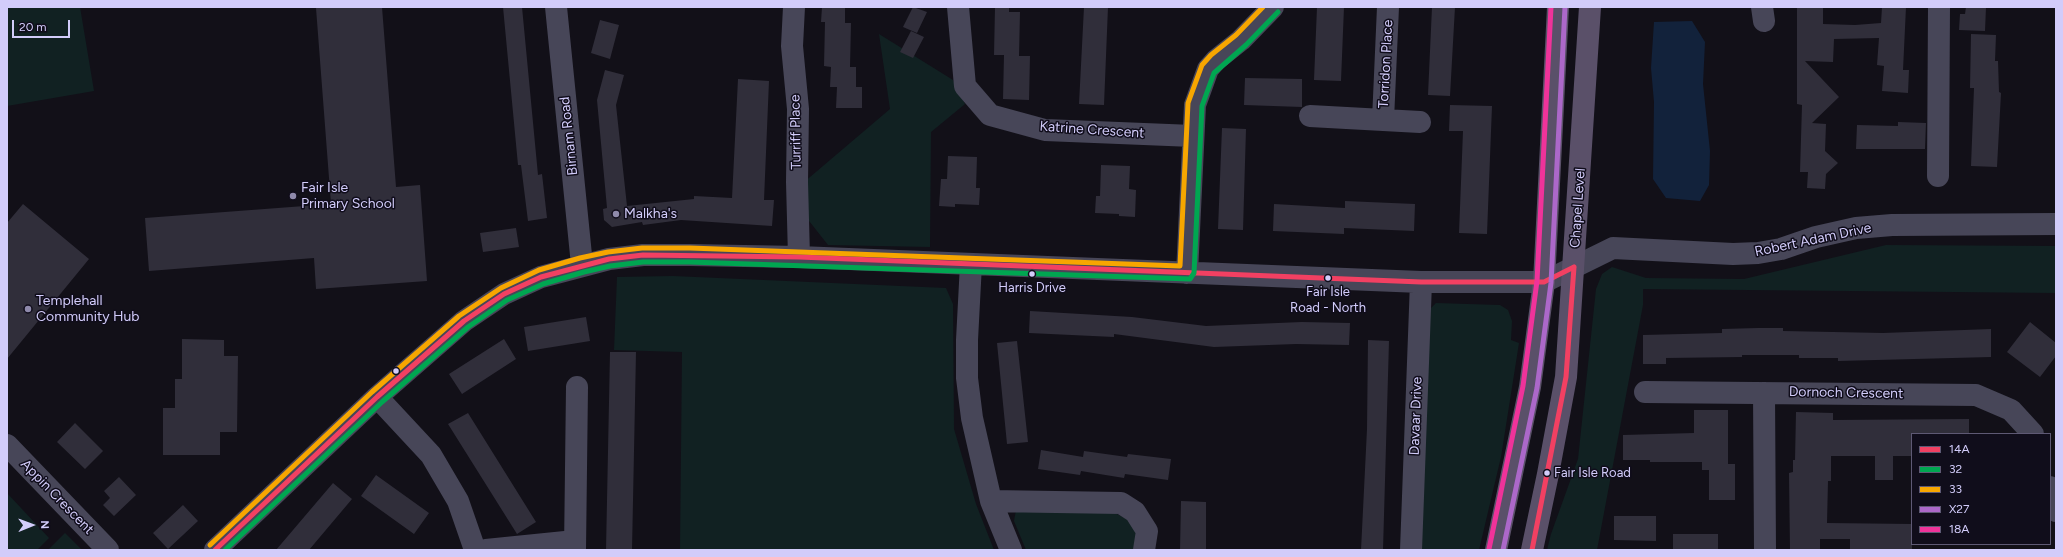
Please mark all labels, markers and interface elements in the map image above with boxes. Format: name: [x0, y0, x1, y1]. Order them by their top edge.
scale bar: [14, 12, 72, 38]
street label: Torridon Place: [1375, 19, 1397, 109]
text: 20 m: [19, 20, 47, 34]
street label: Turriff Place: [787, 94, 805, 170]
street label: Birnam Road: [557, 96, 581, 176]
street label: Katrine Crescent: [1039, 118, 1145, 142]
street label: Chapel Level: [1567, 167, 1589, 249]
place label: Fair Isle Primary School: [301, 180, 395, 212]
marker: Fair Isle Primary School: [288, 191, 298, 201]
place label: Malkha's: [624, 206, 677, 222]
marker: Malkha's: [611, 209, 621, 219]
street label: Robert Adam Drive: [1753, 219, 1873, 261]
marker: Harris Drive: [1027, 269, 1037, 279]
marker: Fair Isle Road - North: [1323, 273, 1333, 283]
place label: Harris Drive: [998, 280, 1066, 296]
place label: Fair Isle Road - North: [1290, 284, 1366, 315]
place label: Templehall Community Hub: [36, 293, 140, 326]
marker: Templehall Community Hub: [23, 304, 33, 314]
unlabelled marker: [391, 366, 401, 376]
street label: Davaar Drive: [1406, 376, 1426, 456]
street label: Dornoch Crescent: [1789, 384, 1903, 402]
legend: [1911, 433, 2051, 545]
text: 14A: [1949, 442, 1970, 456]
street label: Appin Crescent: [17, 456, 97, 538]
text: 32: [1949, 462, 1962, 476]
place label: Fair Isle Road: [1554, 465, 1631, 481]
marker: Fair Isle Road: [1542, 468, 1552, 478]
text: 33: [1949, 482, 1962, 496]
text: X27: [1949, 502, 1970, 516]
north arrow: [12, 505, 52, 545]
text: N: [38, 520, 51, 529]
text: 18A: [1949, 522, 1969, 536]

